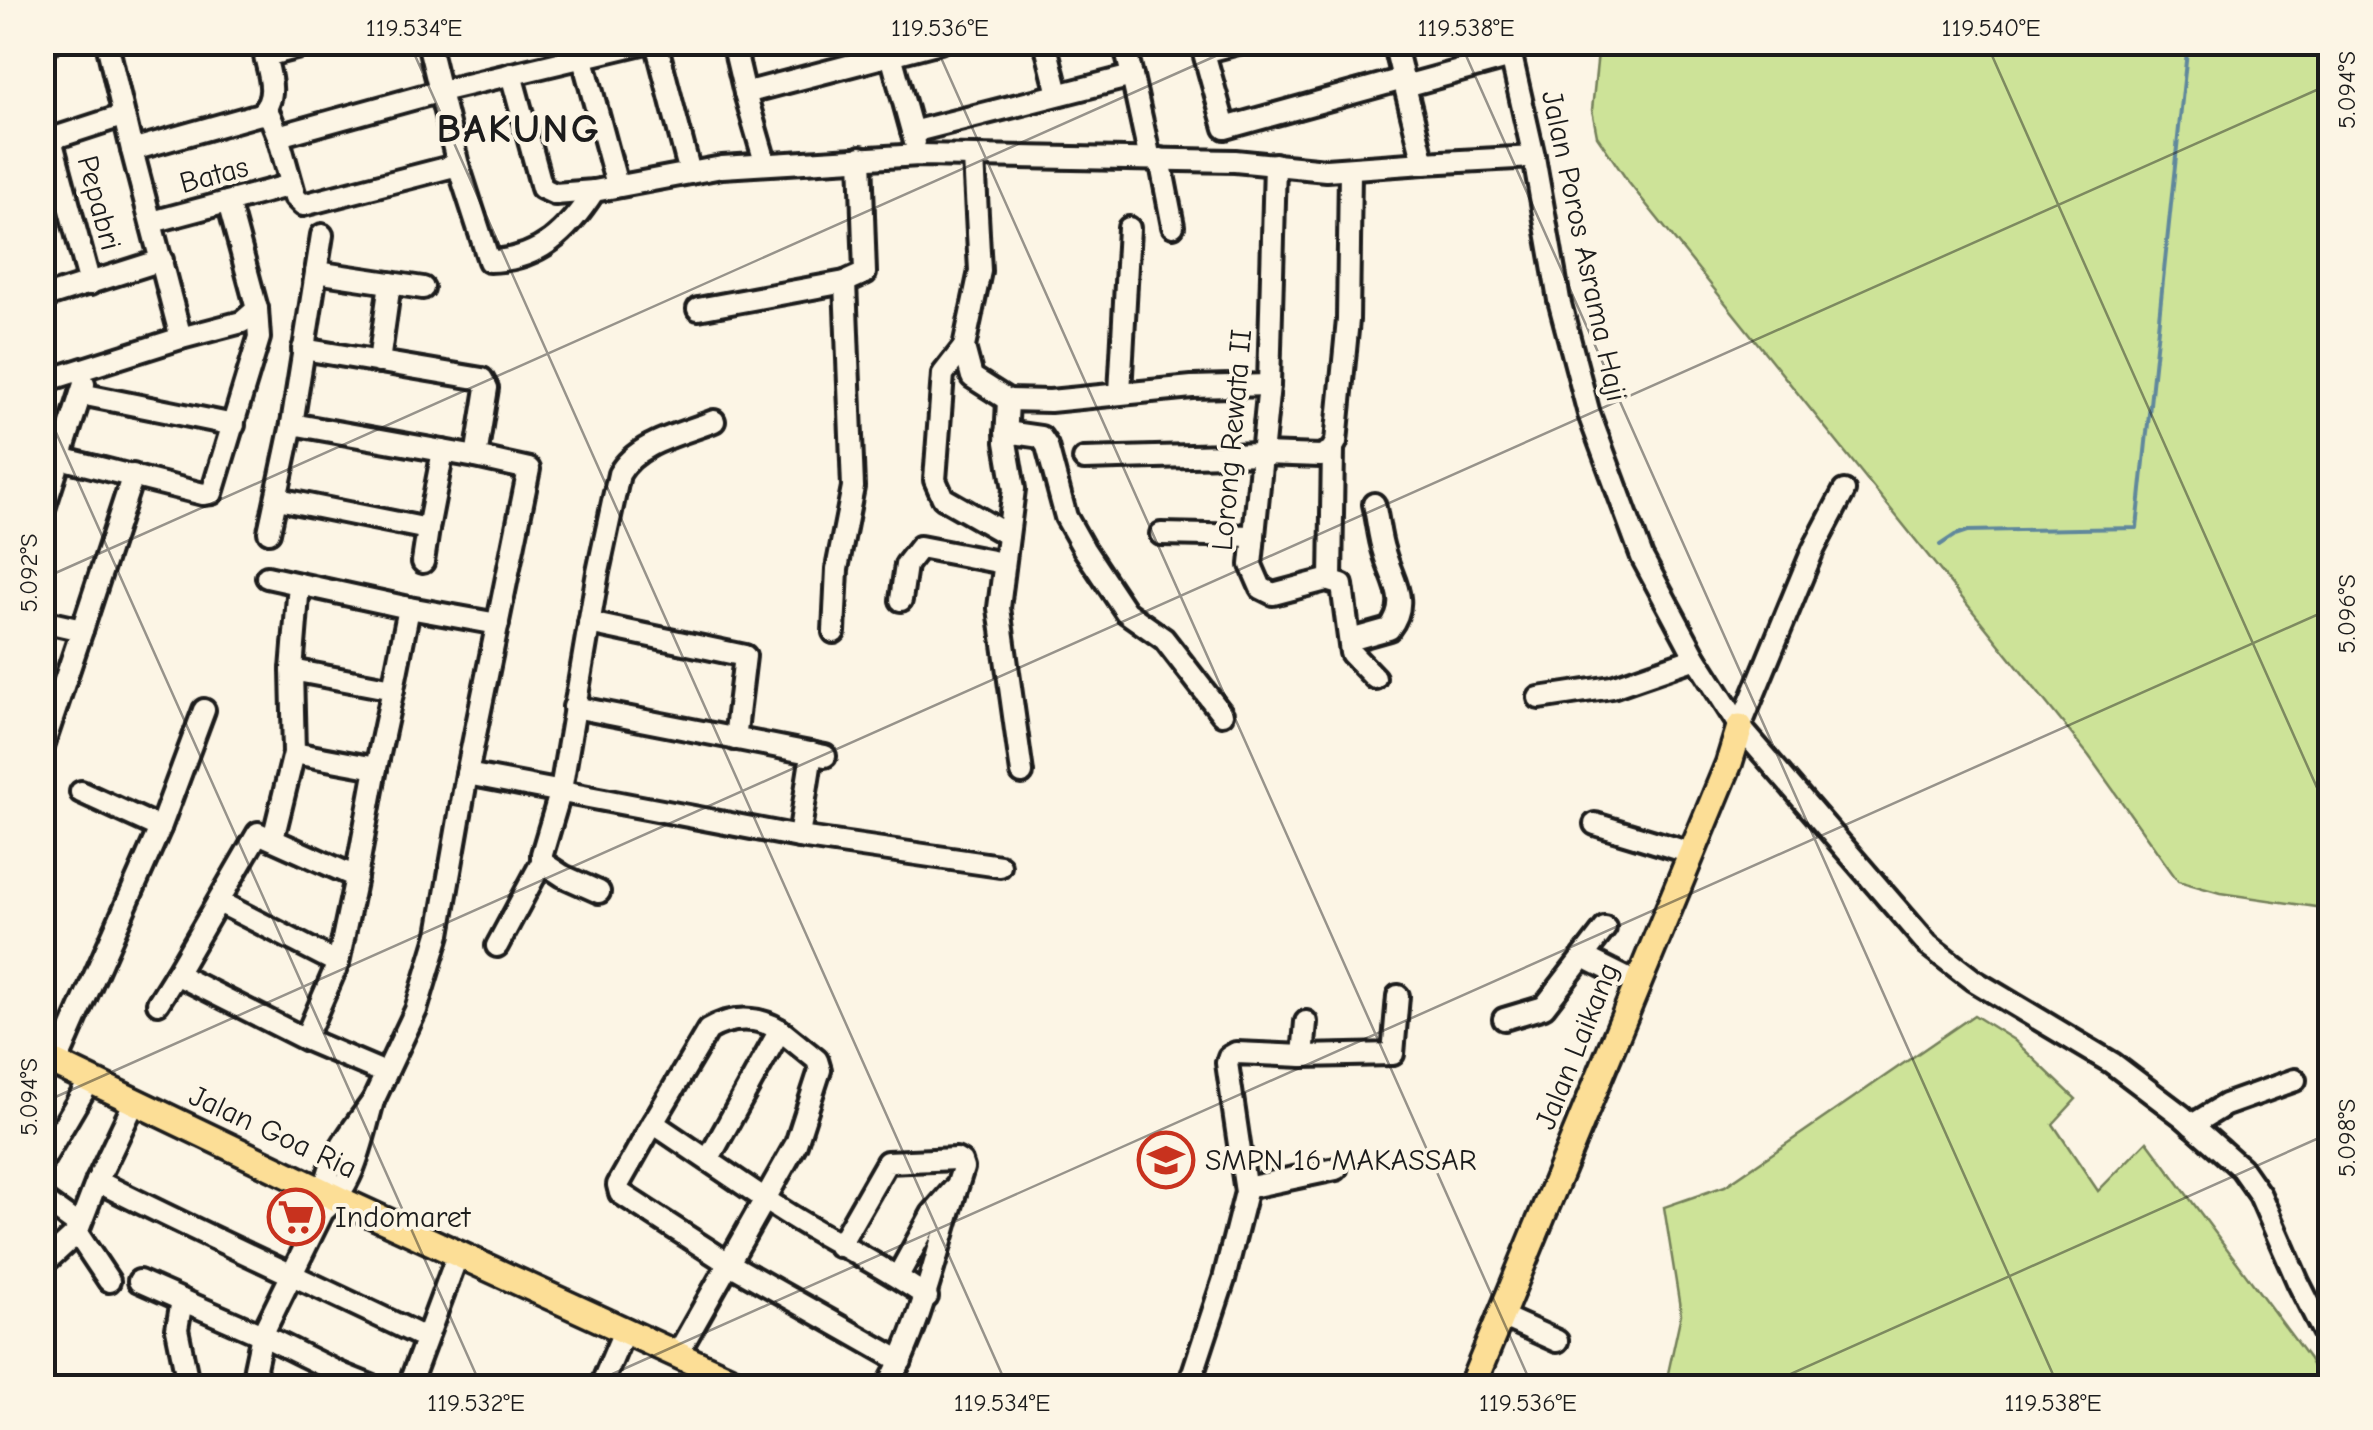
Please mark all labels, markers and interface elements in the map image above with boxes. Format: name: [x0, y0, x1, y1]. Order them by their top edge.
text: 119.534°E: [366, 13, 462, 42]
text: 119.536°E: [891, 13, 989, 42]
text: 119.538°E: [1417, 13, 1515, 42]
text: 119.540°E: [1941, 13, 2041, 42]
text: 5.094°S: [2332, 51, 2361, 129]
street label: Jalan Poros Asrama Haji: [1534, 87, 1634, 405]
district label: BAKUNG: [436, 106, 602, 152]
street label: Batas: [176, 149, 252, 201]
street label: Pepabri: [70, 152, 128, 254]
street label: Lorong Rewata II: [1205, 328, 1259, 552]
text: 5.092°S: [14, 534, 43, 612]
text: 5.096°S: [2332, 574, 2361, 654]
street label: Jalan Laikang: [1528, 958, 1626, 1134]
text: 5.094°S: [14, 1058, 43, 1136]
street label: Jalan Goa Ria: [184, 1078, 362, 1186]
text: 5.098°S: [2332, 1099, 2361, 1177]
school or university icon: SMPN 16 MAKASSAR: [1136, 1130, 1196, 1190]
place label: SMPN 16 MAKASSAR: [1205, 1143, 1477, 1178]
supermarket icon: Indomaret: [266, 1187, 326, 1247]
place label: Indomaret: [335, 1200, 472, 1235]
text: 119.532°E: [427, 1388, 525, 1417]
text: 119.534°E: [954, 1388, 1050, 1417]
text: 119.536°E: [1479, 1388, 1577, 1417]
text: 119.538°E: [2004, 1388, 2102, 1417]

